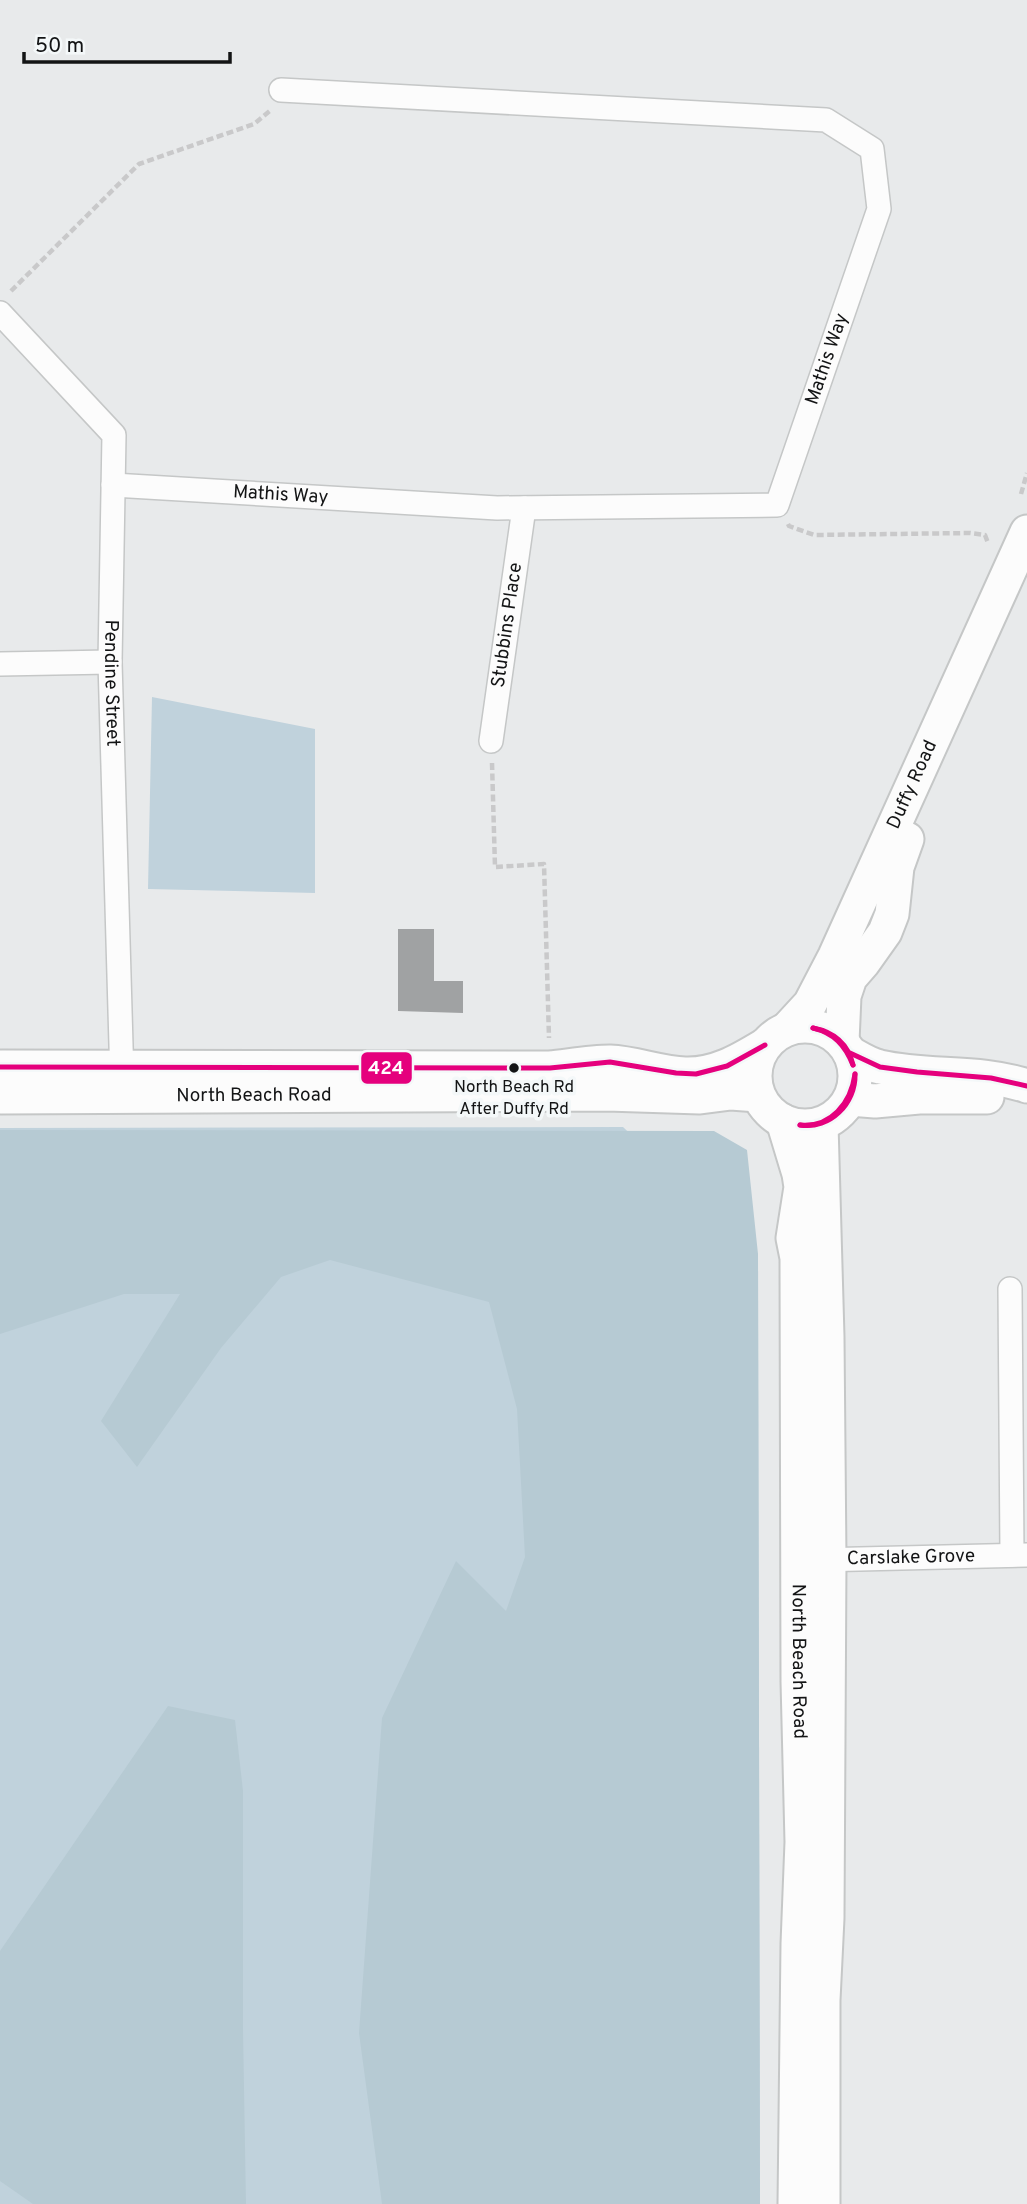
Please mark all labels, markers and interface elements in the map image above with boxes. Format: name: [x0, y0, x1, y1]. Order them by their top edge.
scale bar: [24, 21, 231, 65]
text: 50 m: [35, 33, 84, 60]
street label: Mathis Way: [800, 310, 854, 408]
street label: Mathis Way: [232, 480, 329, 510]
street label: Stubbins Place: [487, 561, 528, 689]
street label: Pendine Street: [98, 619, 124, 747]
street label: Duffy Road: [882, 737, 943, 833]
line badge: 424: [360, 1051, 413, 1085]
text: 424: [368, 1057, 404, 1081]
marker: North Beach Rd After Duffy Rd: [507, 1061, 521, 1075]
place label: North Beach Rd After Duffy Rd: [454, 1077, 574, 1121]
street label: North Beach Road: [176, 1083, 332, 1108]
street label: Carslake Grove: [847, 1544, 975, 1571]
street label: North Beach Road: [786, 1584, 811, 1739]

